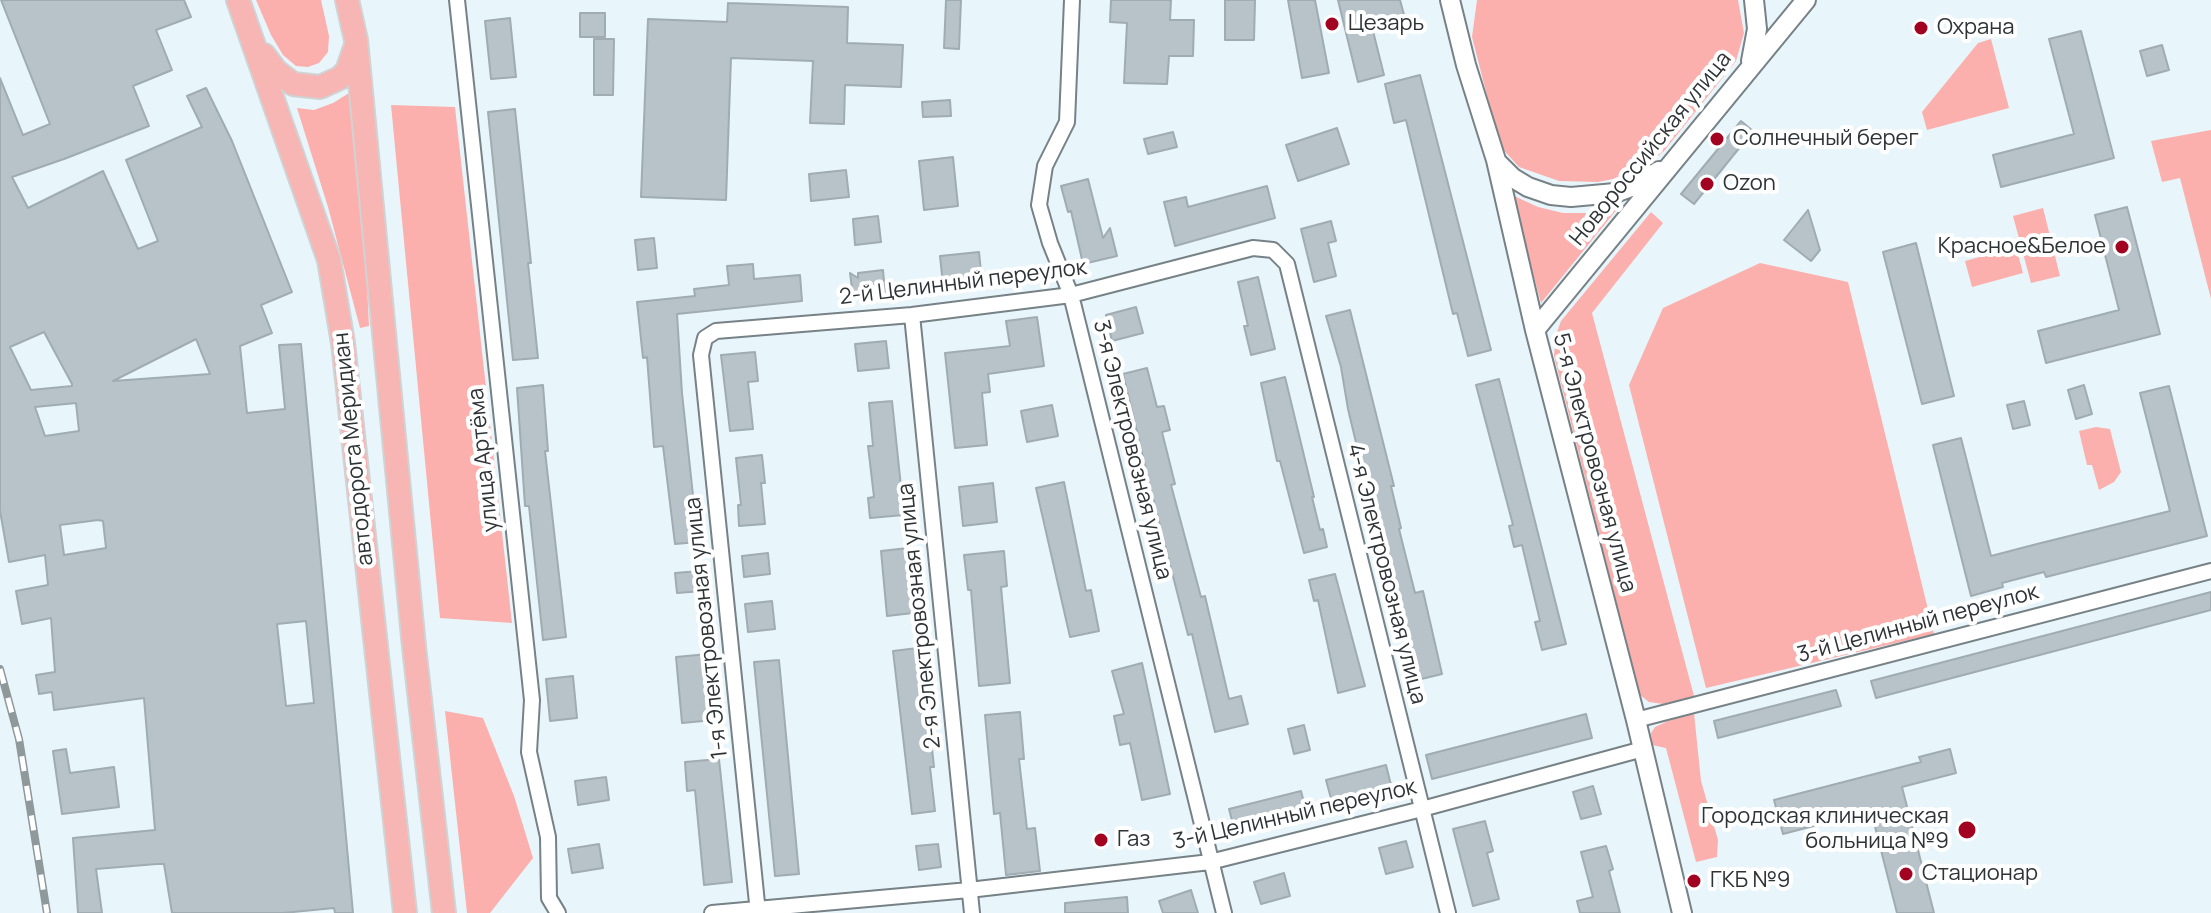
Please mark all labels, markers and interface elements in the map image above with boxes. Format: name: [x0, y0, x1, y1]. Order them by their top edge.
place label: Цезарь: [1348, 11, 1424, 37]
marker: Цезарь: [1323, 15, 1341, 33]
place label: Охрана: [1937, 15, 2015, 41]
marker: Охрана: [1912, 19, 1930, 37]
street label: Новороссийская улица: [1565, 47, 1737, 251]
place label: Солнечный берег: [1733, 126, 1919, 152]
marker: Солнечный берег: [1708, 130, 1726, 148]
place label: Ozon: [1723, 171, 1776, 197]
marker: Ozon: [1698, 175, 1716, 193]
place label: Красное&Белое: [1938, 234, 2106, 260]
marker: Красное&Белое: [2113, 238, 2131, 256]
street label: 2-й Целинный переулок: [838, 255, 1088, 311]
street label: 3-я Электровозная улица: [1087, 317, 1177, 583]
street label: автодорога Меридиан: [329, 331, 379, 567]
street label: 5-я Электровозная улица: [1547, 331, 1641, 595]
street label: улица Артёма: [463, 387, 505, 533]
street label: 4-я Электровозная улица: [1341, 441, 1431, 707]
street label: 2-я Электровозная улица: [893, 482, 947, 750]
street label: 1-я Электровозная улица: [680, 496, 734, 760]
street label: 3-й Целинный переулок: [1795, 579, 2041, 669]
street label: 3-й Целинный переулок: [1171, 774, 1419, 856]
place label: Городская клиническая больница №9: [1701, 804, 1949, 856]
marker: Городская клиническая больница №9: [1956, 819, 1978, 841]
place label: Газ: [1117, 827, 1150, 853]
marker: Газ: [1092, 831, 1110, 849]
place label: Стационар: [1922, 861, 2038, 887]
marker: Стационар: [1897, 865, 1915, 883]
place label: ГКБ №9: [1710, 868, 1790, 894]
marker: ГКБ №9: [1685, 872, 1703, 890]

